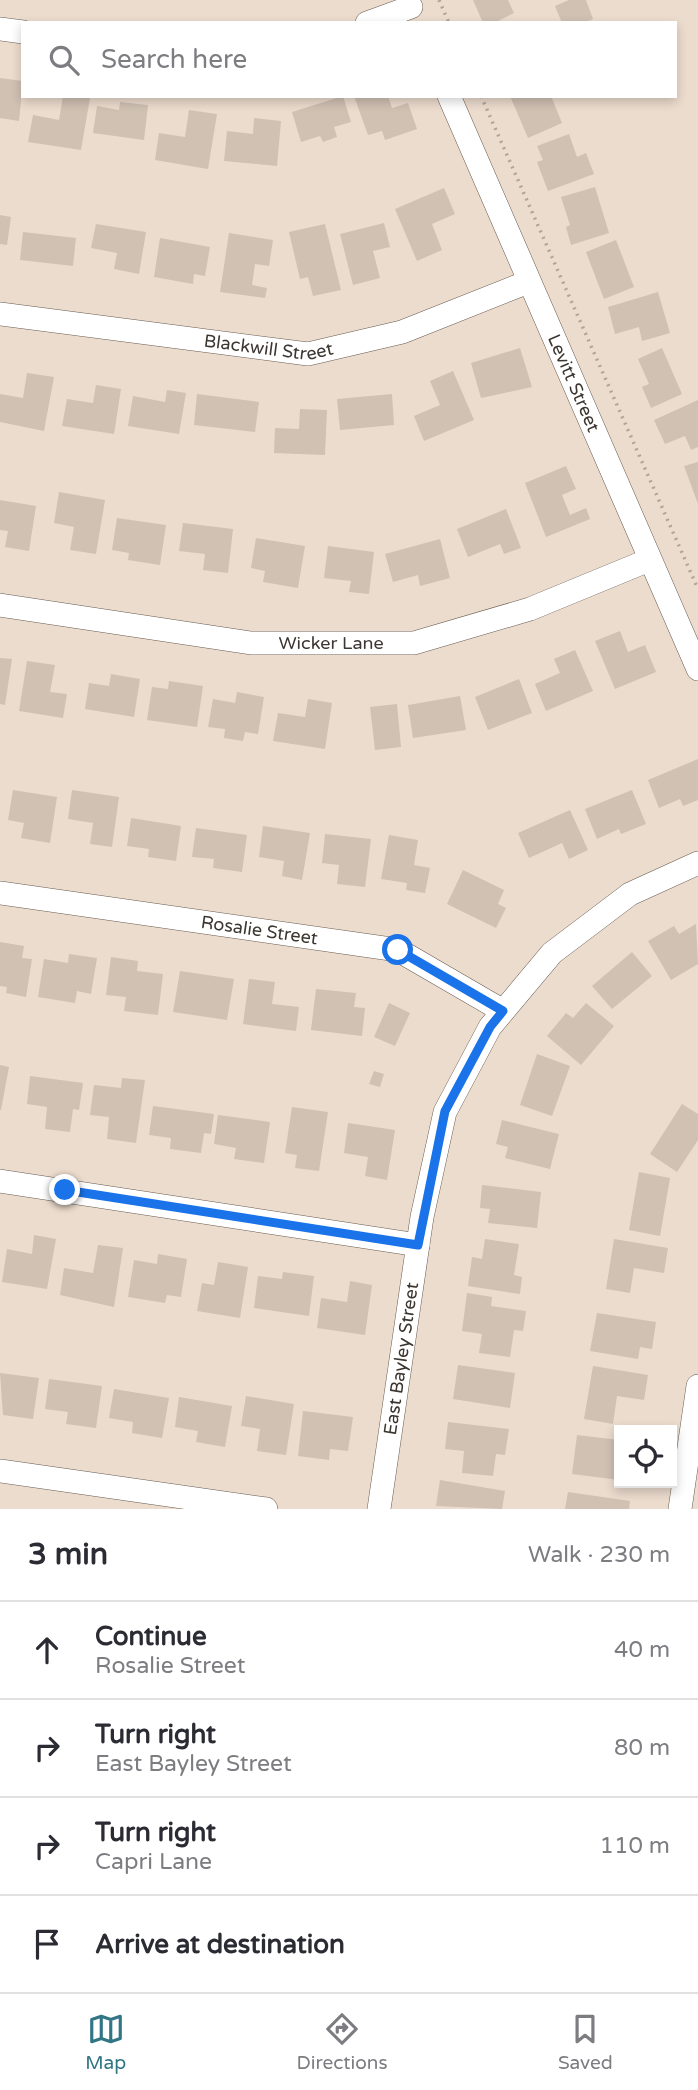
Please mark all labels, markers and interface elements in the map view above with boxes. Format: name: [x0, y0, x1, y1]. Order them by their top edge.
search box: [21, 21, 677, 98]
icon: search: [45, 41, 83, 79]
text: Search here: [101, 44, 247, 75]
street label: Blackwill Street: [203, 330, 336, 365]
street label: Levitt Street: [543, 331, 605, 435]
street label: Wicker Lane: [279, 632, 384, 654]
street label: Rosalie Street: [199, 911, 319, 949]
route start: [382, 934, 413, 965]
route end: [49, 1174, 80, 1205]
street label: East Bayley Street: [379, 1281, 423, 1437]
map controls: [614, 1425, 677, 1488]
button: locate: [614, 1425, 677, 1488]
text: 3 min: [28, 1536, 108, 1573]
text: Walk · 230 m: [528, 1541, 670, 1569]
text: Continue: [95, 1621, 207, 1652]
icon: ahead: [28, 1631, 66, 1669]
text: 40 m: [614, 1636, 670, 1664]
text: Rosalie Street: [95, 1652, 246, 1680]
text: Turn right: [95, 1719, 216, 1750]
icon: right: [28, 1729, 66, 1767]
text: 80 m: [614, 1734, 670, 1762]
text: East Bayley Street: [95, 1750, 292, 1778]
text: Turn right: [95, 1817, 216, 1848]
icon: right: [28, 1827, 66, 1865]
text: 110 m: [600, 1832, 670, 1860]
text: Capri Lane: [95, 1848, 212, 1876]
icon: arrive: [28, 1925, 66, 1963]
text: Arrive at destination: [95, 1929, 345, 1960]
tab: Map: [85, 2010, 126, 2074]
tab: Directions: [297, 2010, 388, 2074]
tab: Saved: [558, 2010, 613, 2074]

